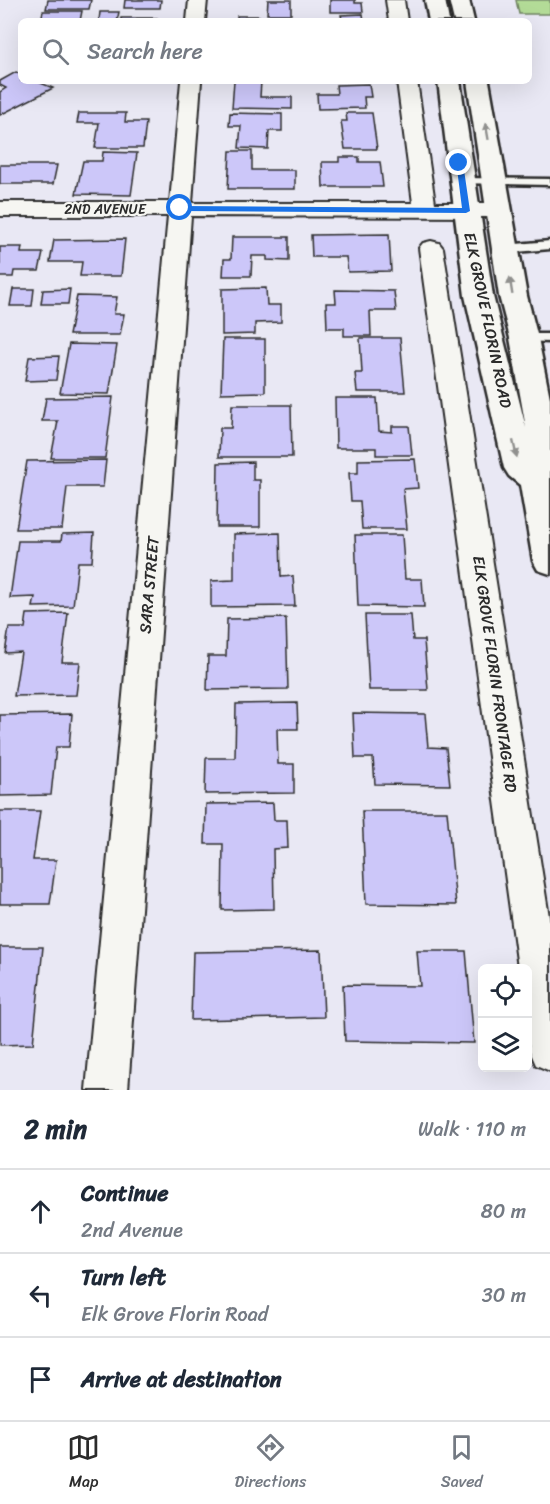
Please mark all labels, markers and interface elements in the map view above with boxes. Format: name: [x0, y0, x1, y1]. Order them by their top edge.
search box: [18, 18, 532, 84]
text: Search here: [87, 32, 203, 71]
icon: search: [39, 35, 72, 68]
one-way arrow: [482, 121, 491, 140]
route end: [445, 149, 471, 175]
route start: [166, 194, 192, 220]
street label: 2ND AVENUE: [64, 197, 147, 222]
street label: ELK GROVE FLORIN ROAD: [455, 229, 521, 411]
one-way arrow: [506, 276, 515, 295]
one-way arrow: [511, 440, 521, 458]
street label: SARA STREET: [130, 534, 168, 635]
street label: ELK GROVE FLORIN FRONTAGE RD: [464, 554, 526, 795]
map controls: [478, 964, 532, 1072]
button: locate: [478, 964, 532, 1018]
button: layers: [478, 1018, 532, 1072]
text: 2 min: [24, 1106, 87, 1152]
text: Walk · 110 m: [418, 1112, 526, 1147]
text: Continue: [81, 1174, 169, 1213]
text: 80 m: [481, 1194, 526, 1229]
icon: ahead: [24, 1195, 57, 1228]
text: 2nd Avenue: [81, 1213, 183, 1248]
text: Turn left: [81, 1258, 166, 1297]
text: 30 m: [482, 1278, 526, 1313]
icon: left: [24, 1279, 57, 1312]
text: Elk Grove Florin Road: [81, 1297, 268, 1332]
text: Arrive at destination: [81, 1360, 282, 1399]
icon: arrive: [24, 1363, 57, 1396]
tab: Map: [67, 1431, 100, 1496]
tab: Directions: [235, 1431, 306, 1496]
tab: Saved: [441, 1431, 483, 1496]

